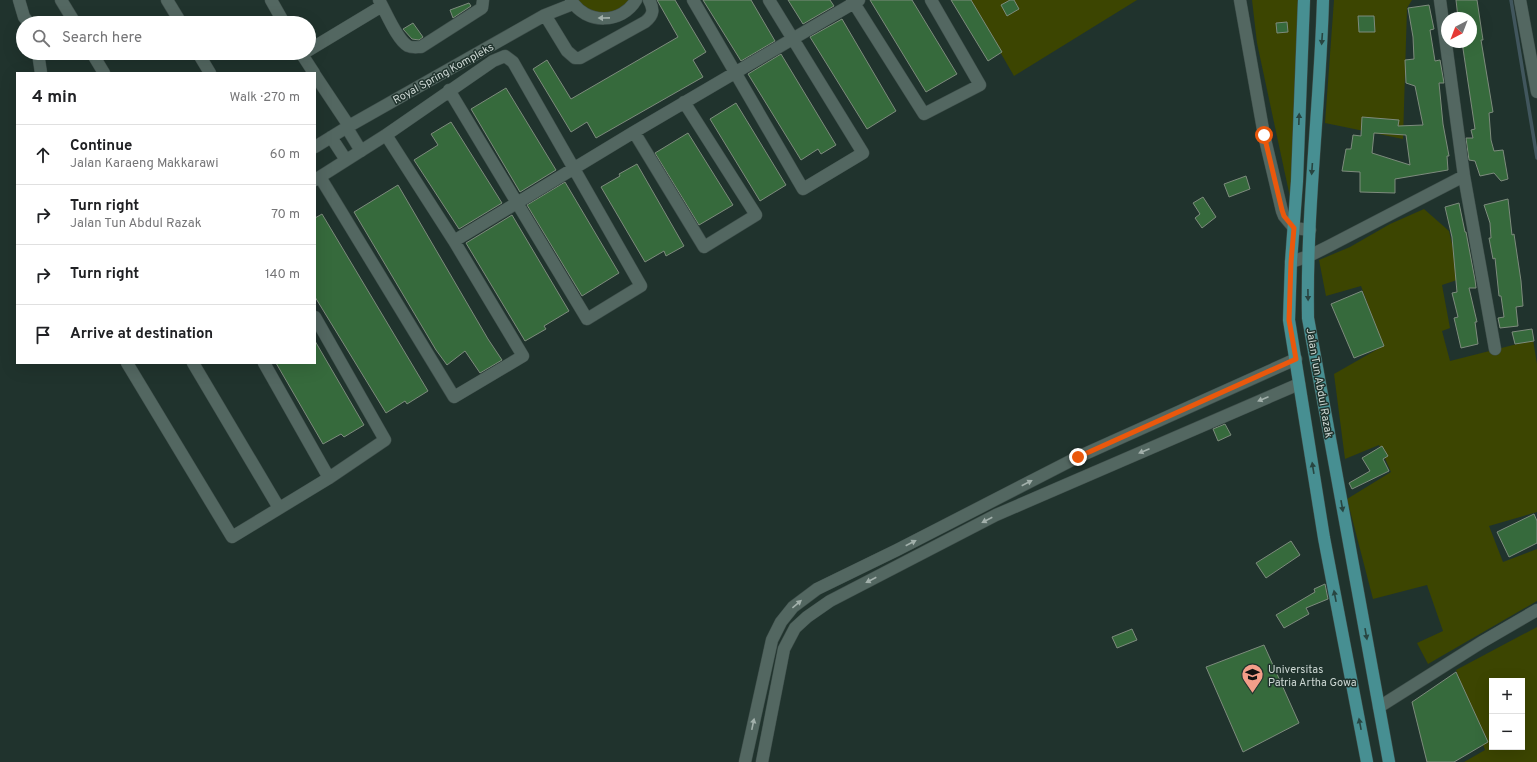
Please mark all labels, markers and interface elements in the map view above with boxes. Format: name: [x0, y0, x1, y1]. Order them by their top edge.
north arrow: [1441, 12, 1477, 48]
one-way arrow: [597, 15, 610, 21]
search box: [16, 16, 316, 60]
icon: search: [30, 27, 52, 49]
text: Search here: [62, 29, 142, 48]
one-way arrow: [1318, 33, 1325, 45]
street label: Royal Spring Kompleks: [391, 40, 496, 107]
text: 4 min: [32, 87, 77, 109]
text: Walk · 270 m: [230, 90, 300, 106]
one-way arrow: [1296, 113, 1303, 125]
route start: [1255, 126, 1273, 144]
text: Continue: [70, 137, 132, 156]
icon: ahead: [32, 144, 54, 166]
text: 60 m: [270, 147, 300, 163]
text: Jalan Karaeng Makkarawi: [70, 156, 218, 172]
one-way arrow: [1309, 163, 1316, 175]
text: Turn right: [70, 197, 139, 216]
icon: right: [32, 204, 54, 226]
text: 70 m: [271, 207, 300, 223]
text: Jalan Tun Abdul Razak: [70, 216, 202, 232]
icon: right: [32, 264, 54, 286]
text: Turn right: [70, 265, 139, 284]
text: 140 m: [265, 267, 300, 283]
one-way arrow: [1305, 289, 1311, 302]
icon: arrive: [32, 324, 54, 346]
text: Arrive at destination: [70, 325, 213, 344]
street label: Jalan Tun Abdul Razak: [1302, 327, 1336, 439]
one-way arrow: [1258, 396, 1269, 402]
route end: [1069, 448, 1087, 466]
one-way arrow: [1139, 448, 1150, 454]
one-way arrow: [1310, 462, 1316, 474]
one-way arrow: [1021, 480, 1032, 486]
one-way arrow: [1340, 500, 1346, 512]
one-way arrow: [981, 517, 992, 523]
one-way arrow: [905, 539, 917, 546]
one-way arrow: [866, 577, 877, 583]
one-way arrow: [1332, 590, 1338, 602]
one-way arrow: [792, 600, 802, 609]
one-way arrow: [1363, 628, 1369, 640]
school or university icon: Universitas Patria Artha Gowa: [1239, 662, 1265, 695]
place label: Universitas Patria Artha Gowa: [1268, 663, 1357, 690]
map controls: [1489, 678, 1525, 750]
button: +: [1489, 678, 1525, 714]
button: −: [1489, 714, 1525, 750]
one-way arrow: [751, 718, 757, 730]
one-way arrow: [1357, 718, 1363, 730]

